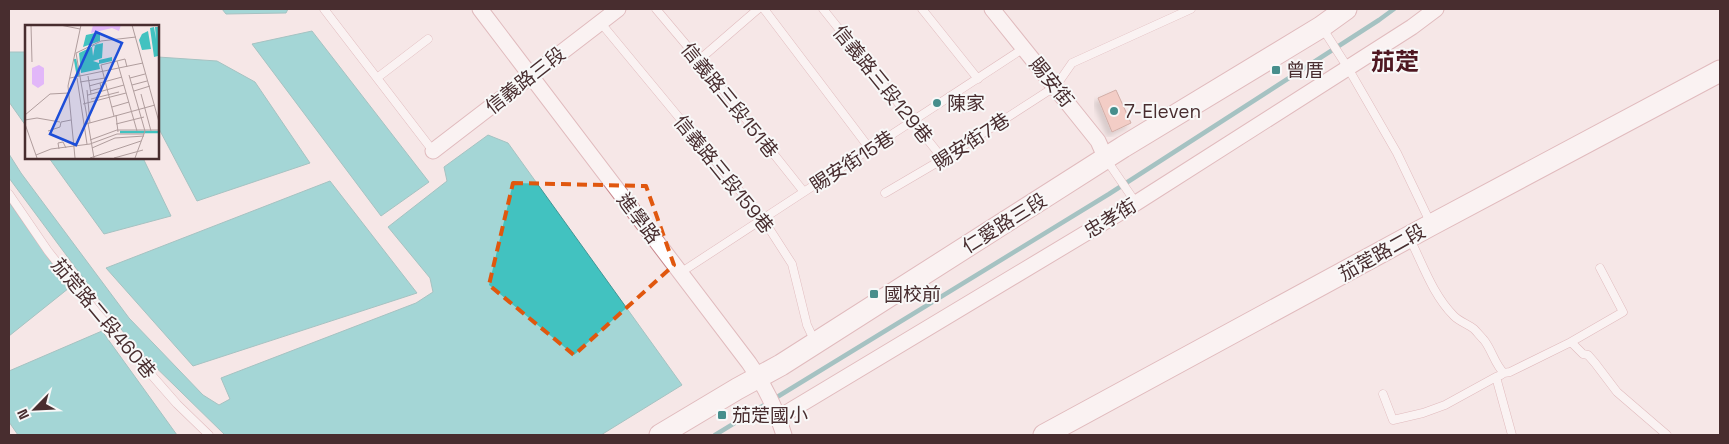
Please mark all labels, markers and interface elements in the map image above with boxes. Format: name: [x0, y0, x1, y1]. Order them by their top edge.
street label: 信義路三段129巷: [827, 20, 938, 149]
inset map: [25, 25, 159, 159]
street label: 信義路三段151巷: [676, 38, 784, 163]
street label: 信義路三段: [480, 41, 570, 119]
district label: 茄萣: [1371, 46, 1419, 77]
street label: 賜安街: [1024, 52, 1079, 112]
place label: 曾厝: [1286, 58, 1324, 83]
marker: 曾厝: [1270, 64, 1282, 76]
place label: 陳家: [947, 91, 985, 116]
marker: 陳家: [931, 97, 943, 109]
place label: 7-Eleven: [1124, 99, 1201, 124]
marker: 7-Eleven: [1108, 105, 1120, 117]
street label: 賜安街7巷: [928, 107, 1014, 176]
street label: 信義路三段159巷: [668, 110, 779, 239]
street label: 賜安街15巷: [805, 125, 899, 198]
street label: 進學路: [611, 188, 666, 249]
street label: 仁愛路三段: [957, 188, 1051, 259]
street label: 忠孝街: [1079, 193, 1141, 244]
street label: 茄萣路二段: [1335, 218, 1430, 286]
street label: 茄萣路二段460巷: [46, 253, 161, 384]
place label: 國校前: [884, 282, 941, 307]
marker: 國校前: [868, 288, 880, 300]
north arrow: [10, 384, 60, 434]
place label: 茄萣國小: [732, 403, 808, 428]
text: N: [13, 406, 33, 422]
marker: 茄萣國小: [716, 409, 728, 421]

